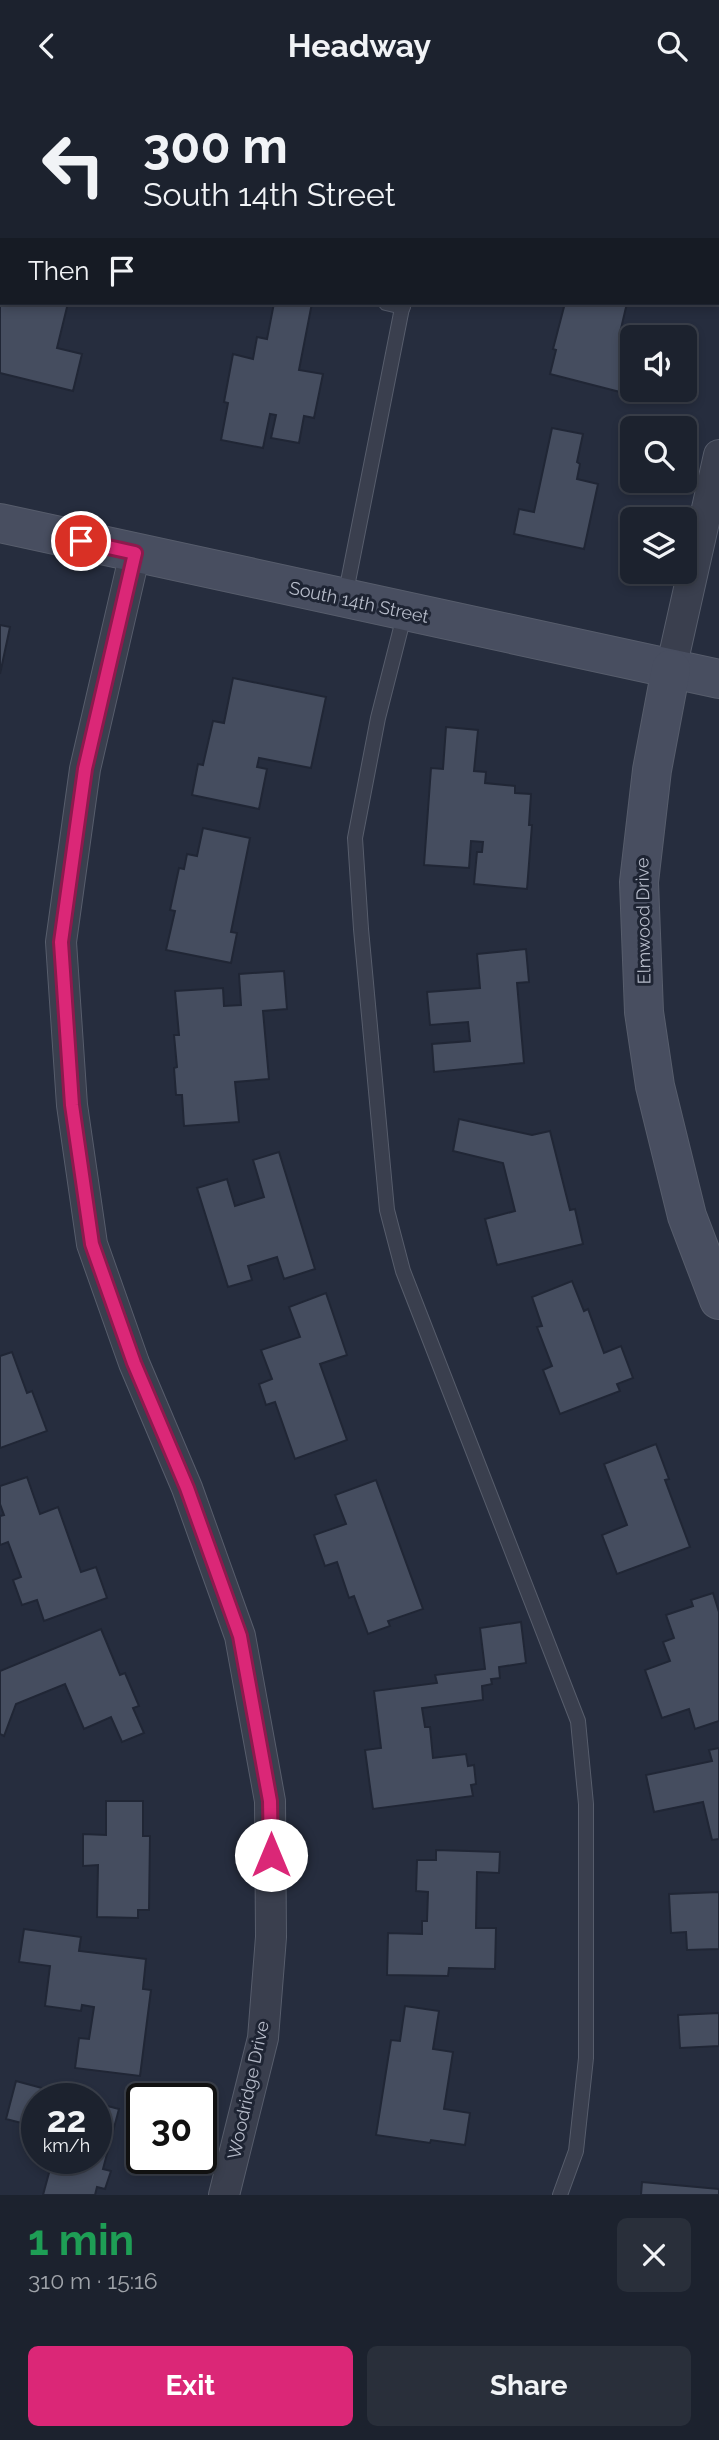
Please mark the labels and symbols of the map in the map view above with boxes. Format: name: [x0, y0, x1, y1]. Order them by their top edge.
pin: [51, 511, 111, 571]
street label: South 14th Street: [287, 577, 431, 627]
street label: Elmwood Drive: [631, 857, 655, 985]
position arrow: [234, 1818, 308, 1892]
street label: Woodridge Drive: [223, 2018, 273, 2161]
speed limit sign: 30: [126, 2083, 217, 2174]

